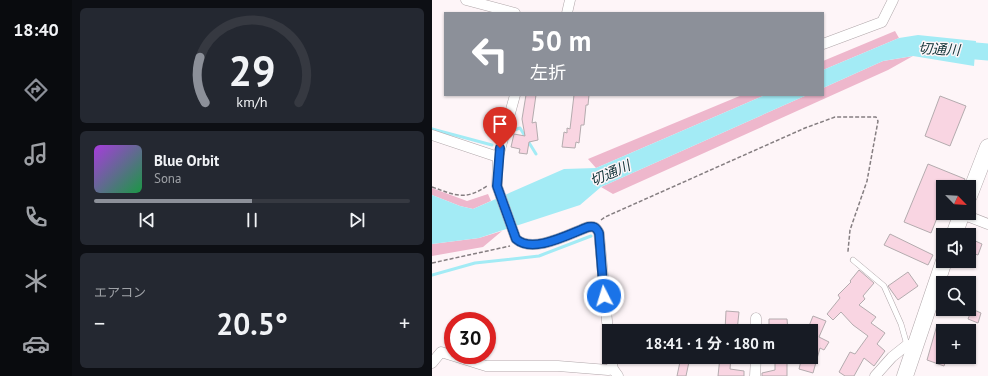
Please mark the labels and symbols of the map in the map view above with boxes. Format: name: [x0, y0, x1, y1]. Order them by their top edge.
water label: 切通川: [918, 39, 962, 59]
pin: [483, 107, 517, 148]
water label: 切通川: [587, 155, 635, 190]
north arrow: [936, 180, 976, 220]
position arrow: [583, 275, 625, 317]
speed limit sign: 30: [444, 312, 496, 364]

